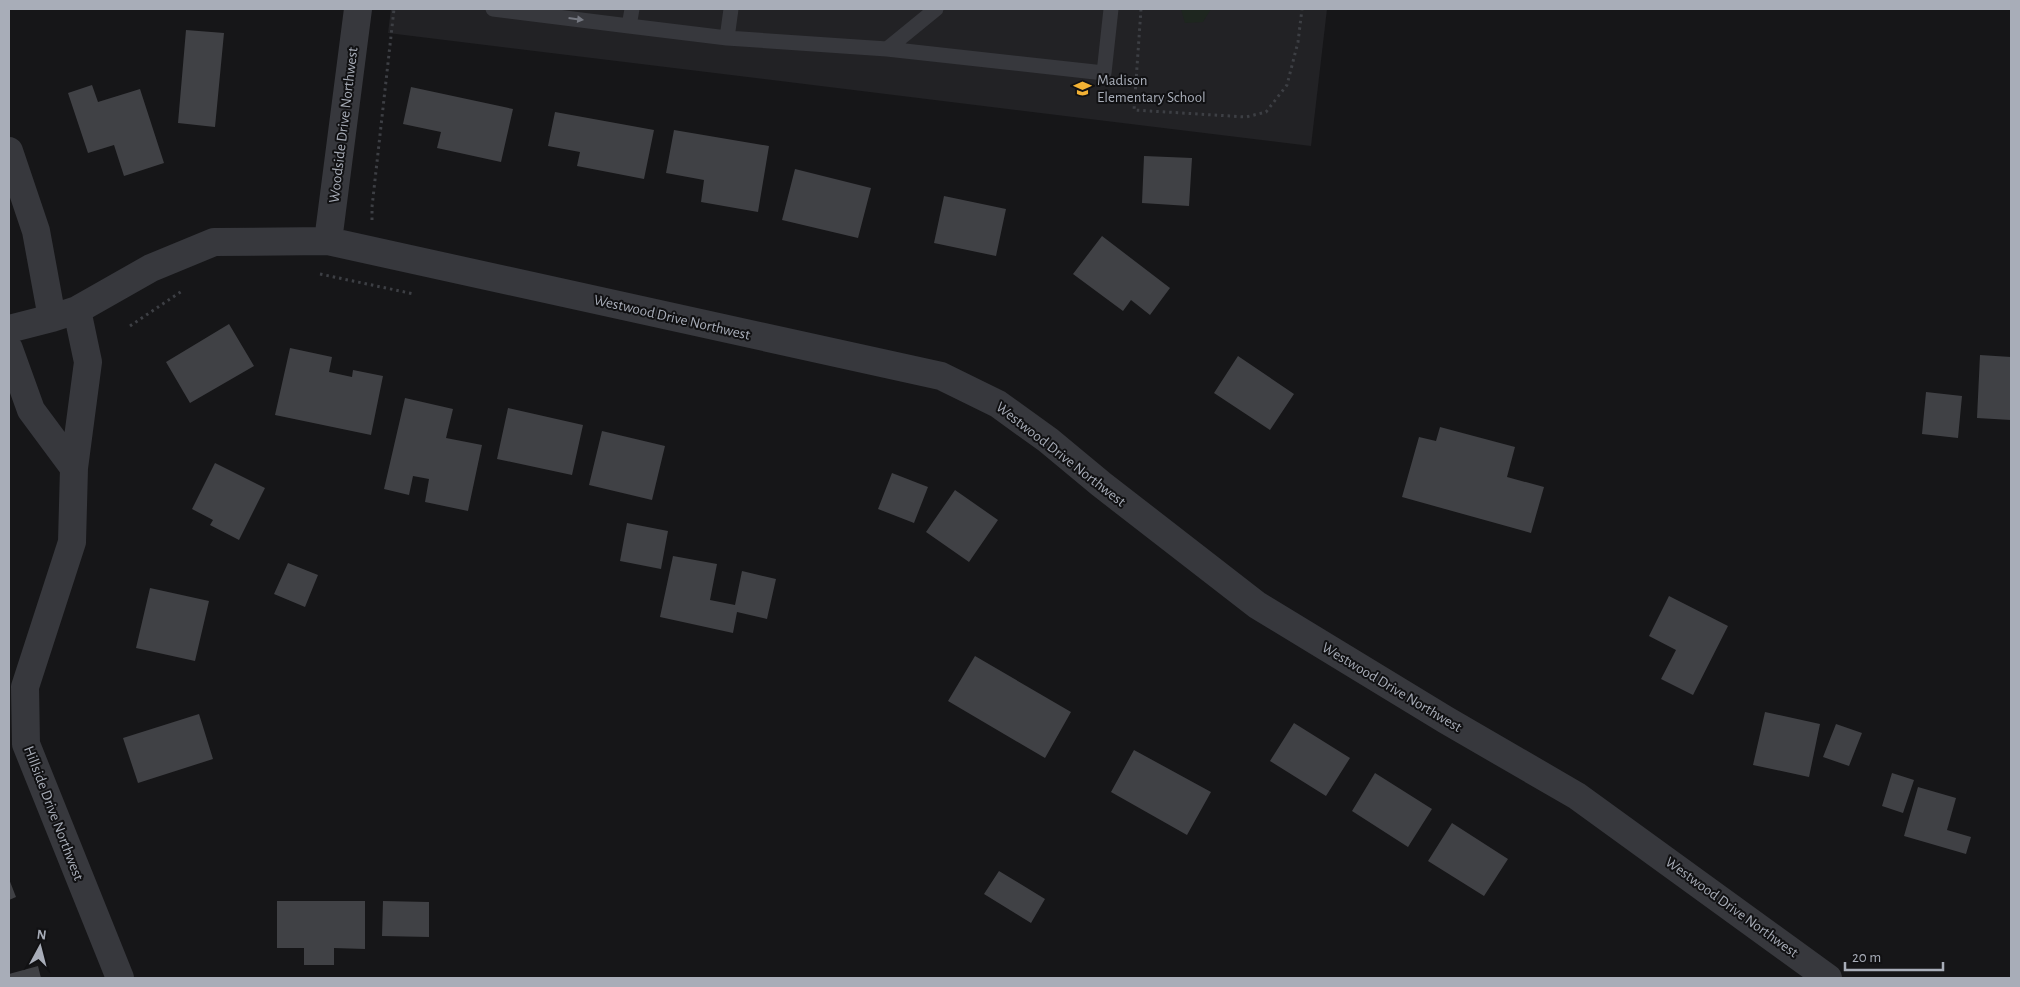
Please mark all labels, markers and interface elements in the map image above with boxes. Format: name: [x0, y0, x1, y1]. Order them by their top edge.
one-way arrow: [569, 15, 585, 23]
street label: Woodside Drive Northwest: [327, 46, 361, 204]
place label: Madison Elementary School: [1097, 73, 1206, 105]
school or university icon: Madison Elementary School: [1073, 79, 1093, 99]
street label: Westwood Drive Northwest: [592, 292, 752, 343]
street label: Westwood Drive Northwest: [993, 399, 1129, 510]
street label: Westwood Drive Northwest: [1319, 640, 1464, 735]
street label: Hillside Drive Northwest: [21, 744, 86, 883]
street label: Westwood Drive Northwest: [1663, 854, 1801, 961]
north arrow: [15, 922, 65, 972]
text: N: [36, 928, 47, 943]
scale bar: [1845, 940, 1942, 972]
text: 20 m: [1852, 950, 1881, 965]

